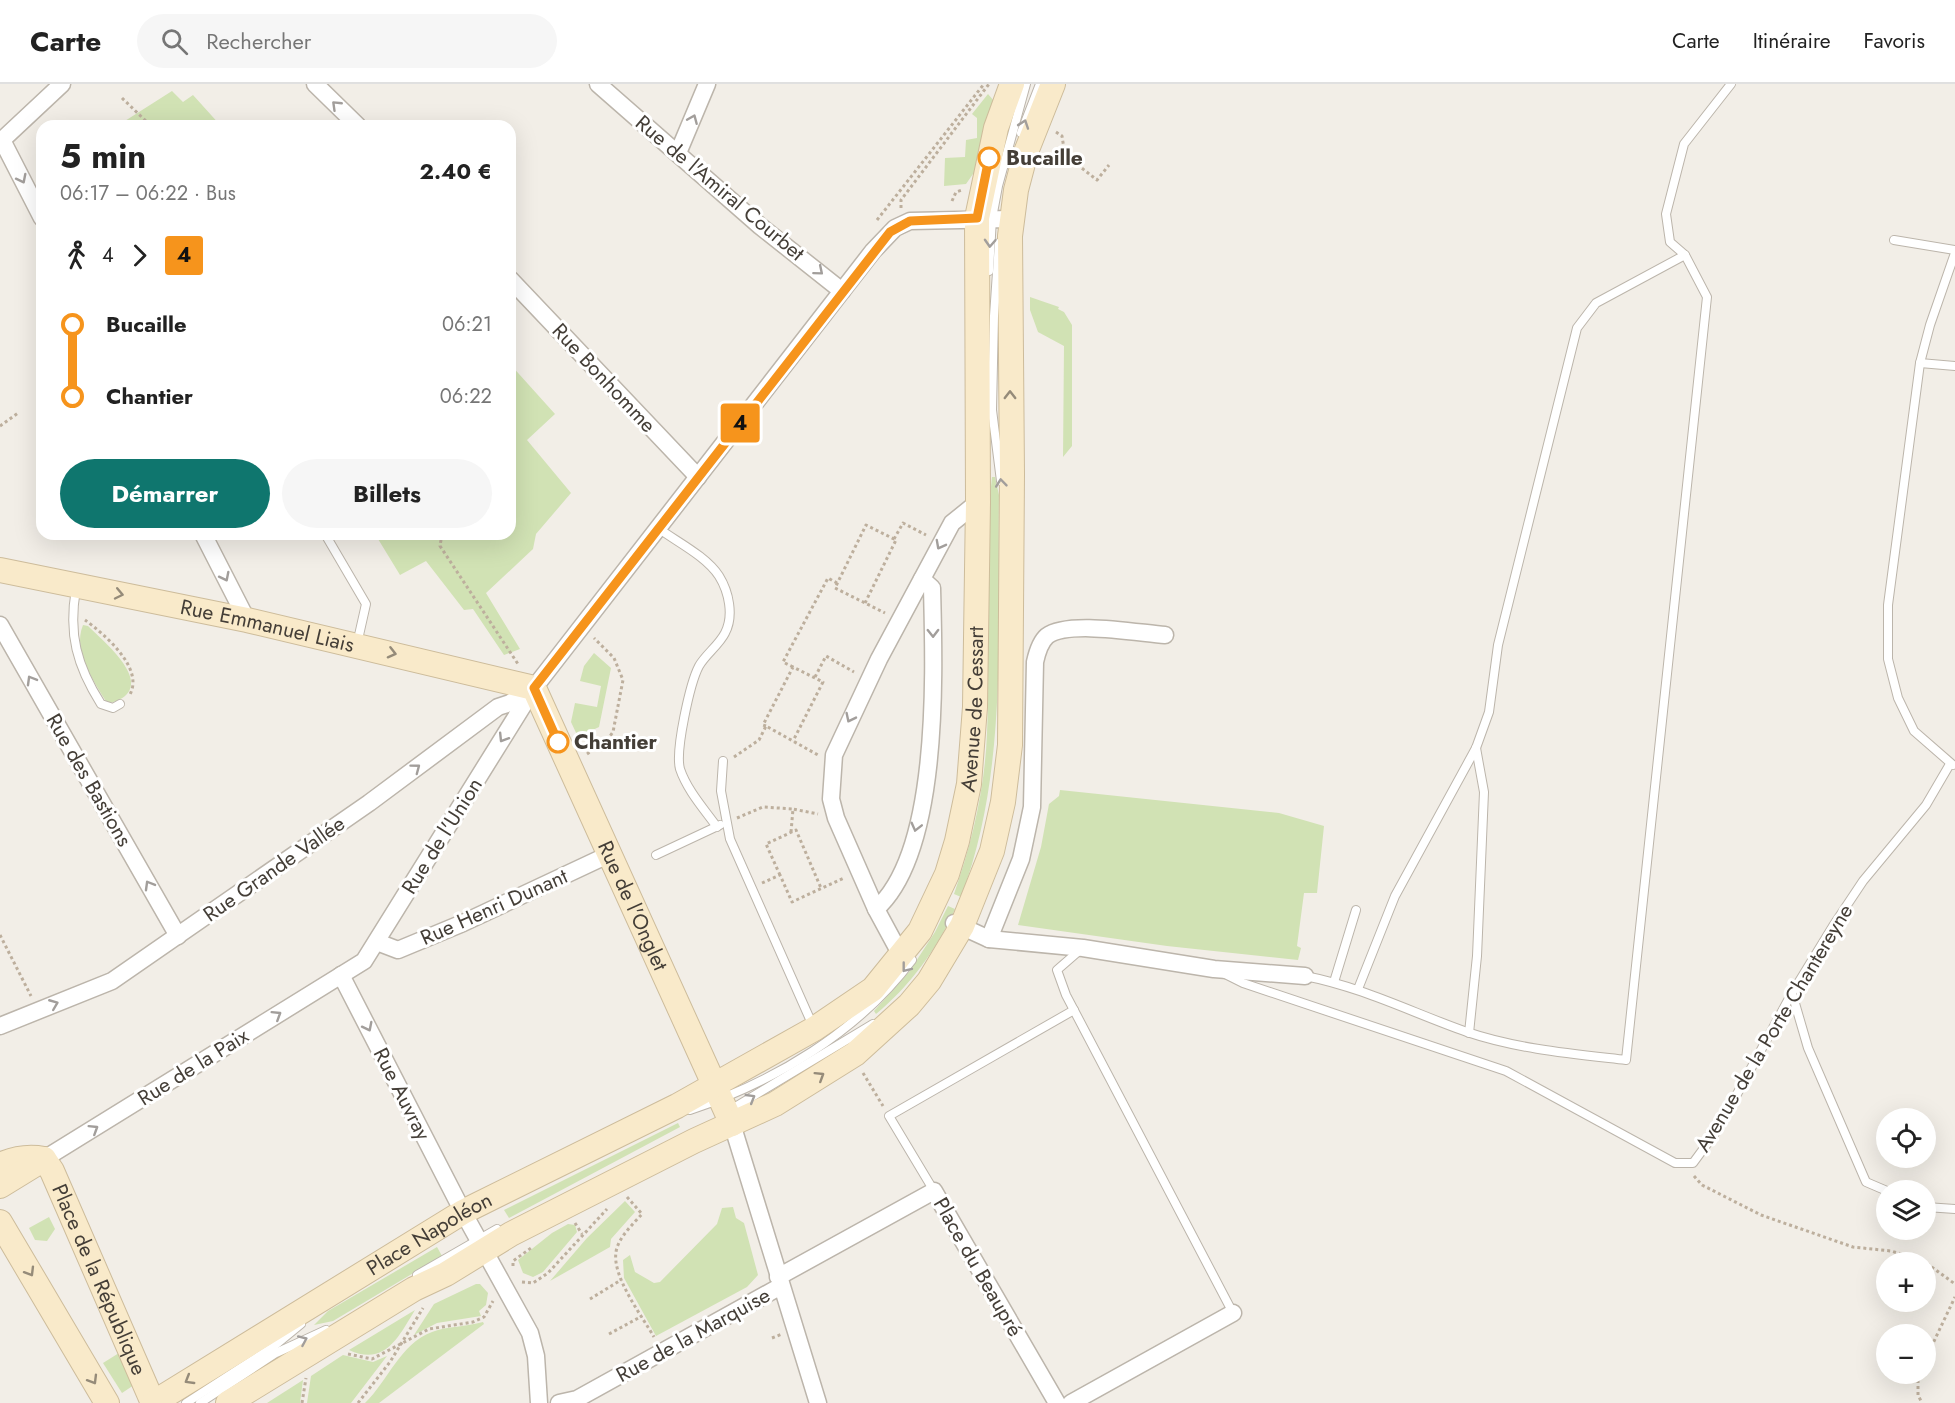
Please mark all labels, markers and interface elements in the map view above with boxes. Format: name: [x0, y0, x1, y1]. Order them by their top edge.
search box: [137, 14, 557, 68]
text: Carte: [30, 21, 101, 62]
icon: search: [158, 25, 191, 58]
text: Rechercher: [206, 25, 311, 57]
text: Carte: [1672, 26, 1720, 56]
text: Itinéraire: [1753, 26, 1831, 56]
text: Favoris: [1864, 26, 1925, 56]
one-way arrow: [333, 101, 343, 112]
street label: Rue de l'Amiral Courbet: [629, 108, 811, 268]
one-way arrow: [685, 114, 697, 125]
one-way arrow: [1017, 119, 1030, 129]
text: 5 min: [60, 133, 146, 180]
place label: Bucaille: [1006, 143, 1083, 173]
marker: Bucaille: [978, 147, 1000, 169]
text: 2.40 €: [420, 155, 492, 187]
one-way arrow: [15, 173, 26, 183]
text: 06:17 – 06:22 · Bus: [60, 179, 236, 208]
icon: walk: [60, 239, 93, 272]
icon: forward: [123, 239, 156, 272]
one-way arrow: [984, 239, 997, 248]
text: 4: [177, 240, 191, 270]
text: 4: [102, 241, 114, 270]
one-way arrow: [812, 264, 823, 275]
text: Bucaille: [106, 308, 187, 340]
text: 06:21: [442, 310, 492, 339]
street label: Rue Bonhomme: [545, 317, 663, 440]
text: Chantier: [106, 380, 193, 412]
text: 06:22: [440, 382, 492, 411]
one-way arrow: [1004, 390, 1016, 399]
line badge: 4: [720, 404, 760, 442]
text: 4: [733, 408, 747, 438]
button: Démarrer: [60, 459, 270, 528]
button: Billets: [282, 459, 492, 528]
one-way arrow: [995, 478, 1008, 487]
one-way arrow: [936, 539, 947, 549]
one-way arrow: [218, 571, 229, 581]
one-way arrow: [114, 587, 124, 600]
street label: Rue Emmanuel Liais: [178, 592, 357, 660]
street label: Avenue de Cessart: [953, 626, 991, 794]
one-way arrow: [926, 629, 939, 638]
one-way arrow: [386, 646, 396, 659]
one-way arrow: [27, 675, 39, 686]
street label: Rue des Bastions: [39, 708, 139, 852]
one-way arrow: [845, 711, 857, 722]
place label: Chantier: [574, 727, 658, 757]
one-way arrow: [499, 731, 510, 742]
marker: Chantier: [547, 731, 569, 753]
one-way arrow: [409, 764, 420, 775]
street label: Rue de l'Union: [394, 772, 490, 900]
street label: Rue Grande Vallée: [197, 809, 351, 929]
one-way arrow: [911, 822, 924, 832]
street label: Rue de l'Onglet: [590, 836, 675, 975]
street label: Rue Henri Dunant: [416, 861, 572, 953]
one-way arrow: [145, 881, 156, 892]
street label: Avenue de la Porte Chantereyne: [1688, 898, 1860, 1158]
one-way arrow: [902, 961, 913, 972]
one-way arrow: [48, 999, 59, 1011]
one-way arrow: [271, 1010, 281, 1022]
street label: Rue de la Paix: [132, 1021, 254, 1113]
one-way arrow: [361, 1021, 372, 1032]
street label: Rue Auvray: [366, 1043, 438, 1146]
one-way arrow: [814, 1072, 824, 1084]
one-way arrow: [745, 1093, 756, 1105]
map controls: [1876, 1108, 1936, 1384]
button: locate: [1876, 1108, 1936, 1168]
one-way arrow: [88, 1124, 98, 1136]
street label: Place de la République: [44, 1179, 154, 1380]
button: layers: [1876, 1180, 1936, 1240]
street label: Place Napoléon: [361, 1185, 497, 1283]
street label: Place du Beaupré: [926, 1192, 1030, 1342]
button: +: [1876, 1252, 1936, 1312]
one-way arrow: [22, 1266, 34, 1276]
street label: Rue de la Marquise: [611, 1280, 776, 1390]
button: −: [1876, 1324, 1936, 1384]
one-way arrow: [297, 1336, 308, 1348]
one-way arrow: [185, 1373, 195, 1385]
one-way arrow: [86, 1374, 98, 1384]

